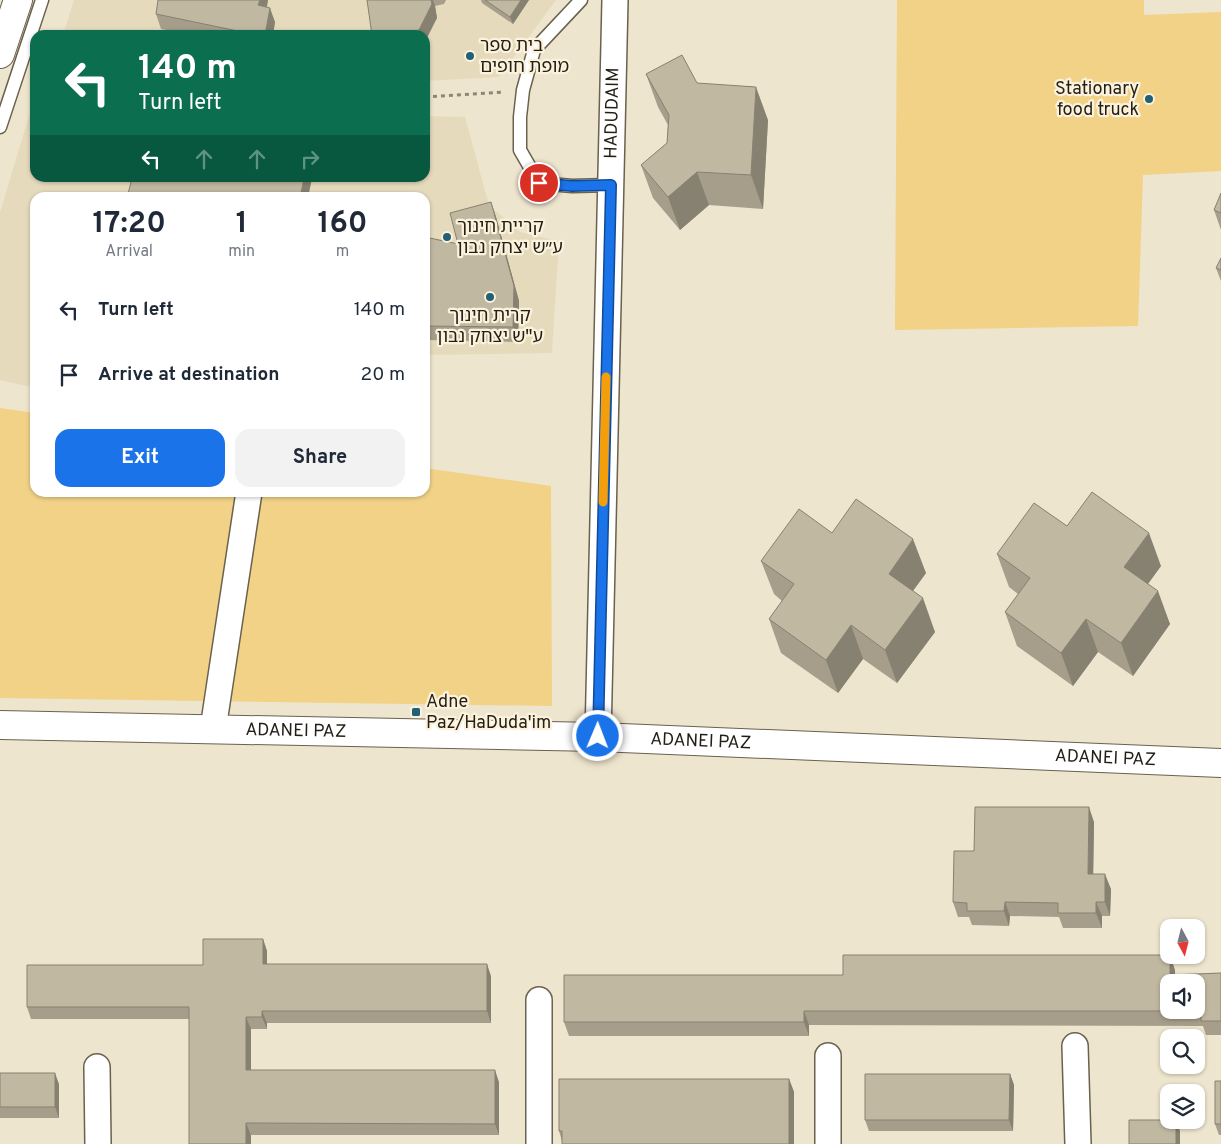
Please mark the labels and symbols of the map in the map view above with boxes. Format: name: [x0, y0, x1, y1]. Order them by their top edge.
place label: בית ספר מופת חופים: [480, 35, 569, 79]
marker: בית ספר מופת חופים: [464, 50, 476, 62]
street label: HADUDAIM: [600, 67, 625, 159]
place label: Stationary food truck: [1055, 78, 1139, 122]
marker: Stationary food truck: [1143, 93, 1155, 105]
pin: [518, 162, 560, 204]
place label: קריית חינוך ע״ש יצחק נבון: [457, 216, 563, 260]
marker: קריית חינוך ע״ש יצחק נבון: [441, 231, 453, 243]
marker: קרית חינוך ע"ש יצחק נבון: [484, 291, 496, 303]
place label: קרית חינוך ע"ש יצחק נבון: [437, 305, 543, 349]
place label: Adne Paz/HaDuda'im: [426, 691, 551, 735]
marker: Adne Paz/HaDuda'im: [410, 706, 422, 718]
position arrow: [571, 709, 623, 761]
street label: ADANEI PAZ: [245, 718, 347, 743]
street label: ADANEI PAZ: [650, 728, 752, 755]
street label: ADANEI PAZ: [1054, 745, 1157, 772]
north arrow: [1160, 919, 1205, 964]

